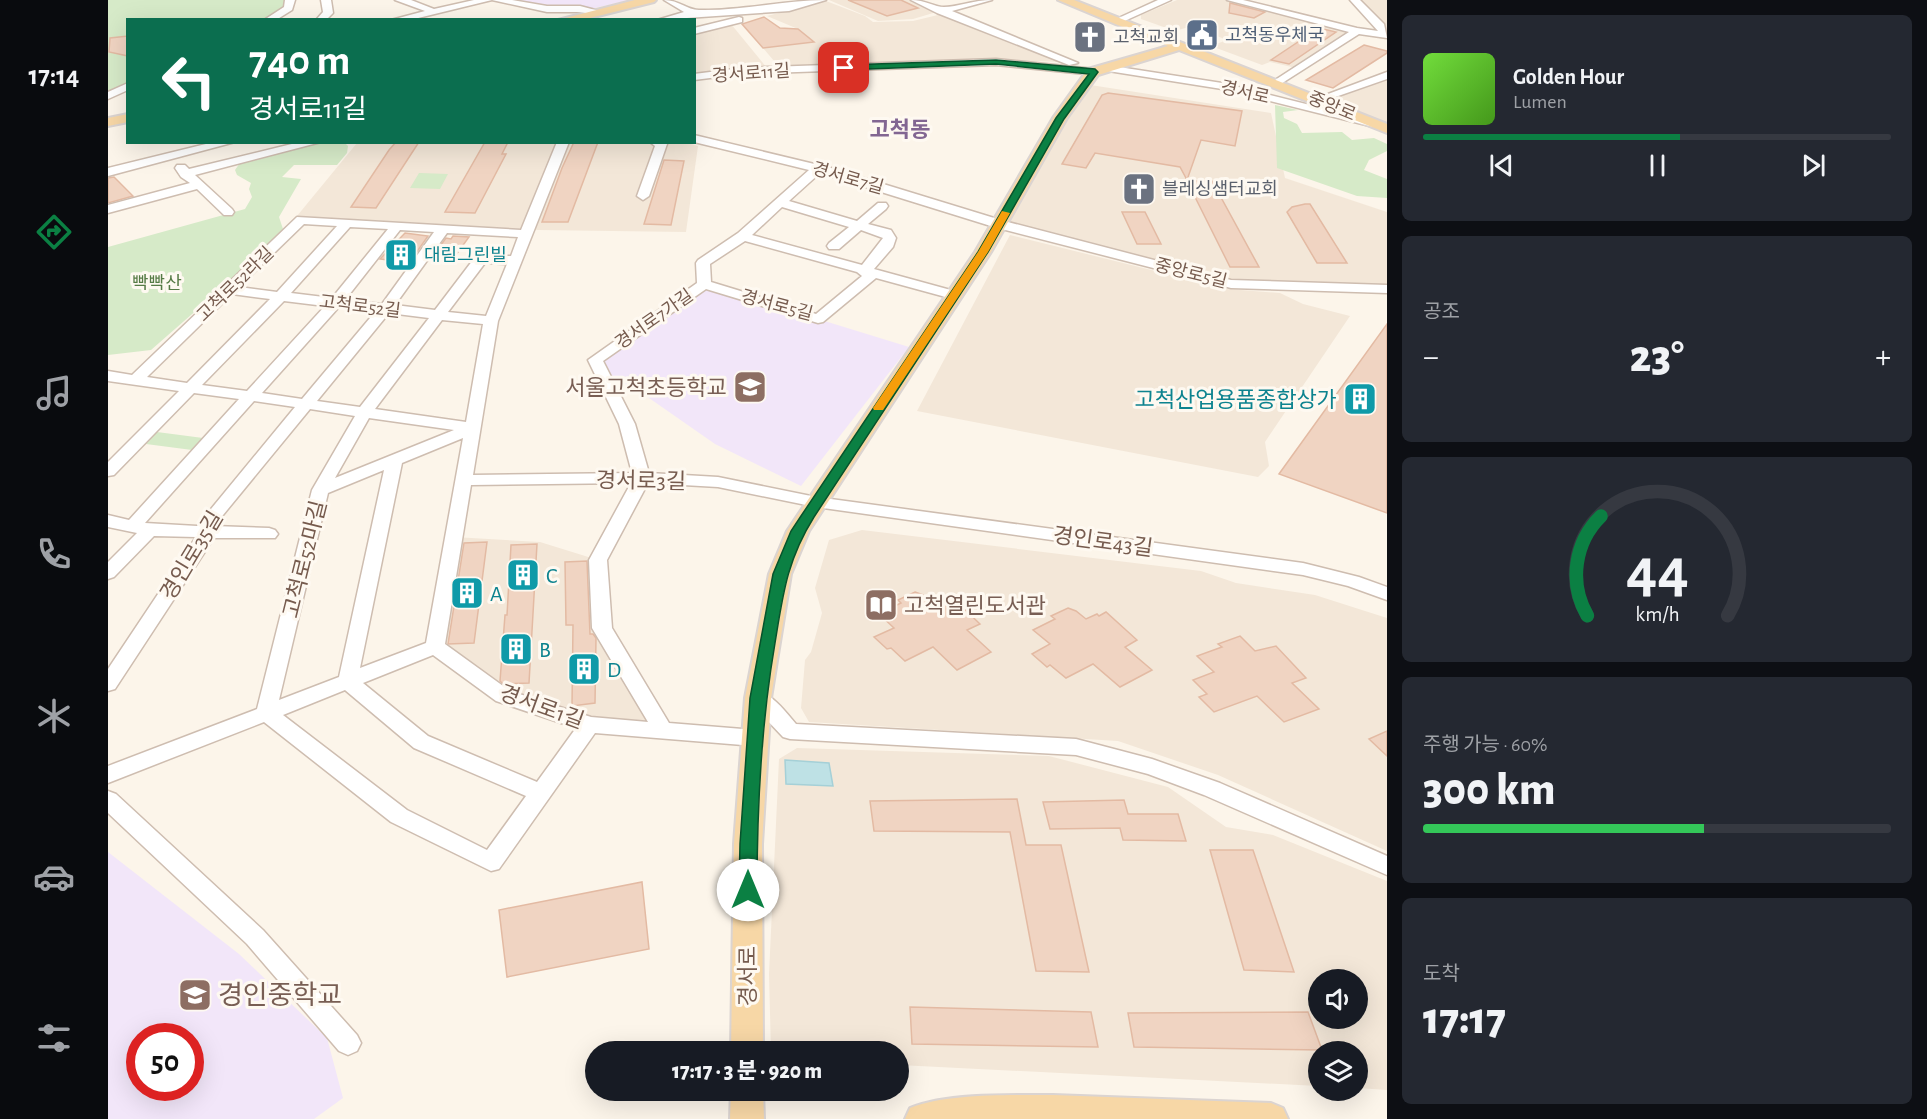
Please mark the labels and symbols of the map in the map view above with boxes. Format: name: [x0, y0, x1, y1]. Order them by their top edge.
public building icon: 고척동우체국: [1184, 17, 1220, 53]
church icon: 고척교회: [1072, 19, 1108, 55]
place label: 고척동우체국: [1225, 25, 1324, 45]
place label: 고척교회: [1113, 27, 1179, 47]
pin: [818, 42, 869, 93]
street label: 경서로11길: [711, 61, 791, 86]
street label: 경서로: [1219, 78, 1271, 107]
street label: 중앙로: [1305, 87, 1359, 125]
district label: 고척동: [870, 118, 930, 141]
street label: 경서로7길: [810, 159, 886, 198]
church icon: 블레싱샘터교회: [1121, 171, 1157, 207]
place label: 블레싱샘터교회: [1162, 179, 1278, 199]
building icon: 대림그린빌: [383, 237, 419, 273]
street label: 고척로52라길: [193, 243, 277, 325]
place label: 대림그린빌: [424, 246, 507, 265]
street label: 중앙로5길: [1153, 254, 1229, 292]
park label: 빡빡산: [132, 273, 182, 293]
street label: 경서로7가길: [612, 286, 697, 353]
street label: 경서로5길: [739, 287, 815, 324]
street label: 고척로52길: [318, 292, 402, 321]
school or university icon: 서울고척초등학교: [732, 369, 768, 405]
place label: 서울고척초등학교: [565, 376, 727, 399]
building icon: 고척산업용품종합상가: [1342, 381, 1378, 417]
place label: 고척산업용품종합상가: [1135, 388, 1337, 411]
street label: 경서로3길: [596, 468, 686, 493]
street label: 고척로52마길: [279, 498, 330, 620]
street label: 경인로35길: [156, 507, 227, 604]
street label: 경인로43길: [1052, 523, 1154, 560]
building icon: C: [505, 557, 541, 593]
place label: C: [546, 565, 557, 587]
building icon: A: [449, 575, 485, 611]
place label: A: [490, 583, 503, 605]
library icon: 고척열린도서관: [863, 587, 899, 623]
place label: 고척열린도서관: [904, 594, 1046, 617]
building icon: B: [498, 631, 534, 667]
place label: B: [539, 639, 551, 661]
building icon: D: [566, 651, 602, 687]
place label: D: [607, 659, 621, 681]
street label: 경서로1길: [496, 681, 587, 732]
position arrow: [716, 858, 780, 922]
street label: 경서로: [736, 946, 759, 1006]
school or university icon: 경인중학교: [177, 977, 213, 1013]
place label: 경인중학교: [218, 981, 342, 1009]
speed limit sign: 50: [126, 1023, 204, 1101]

